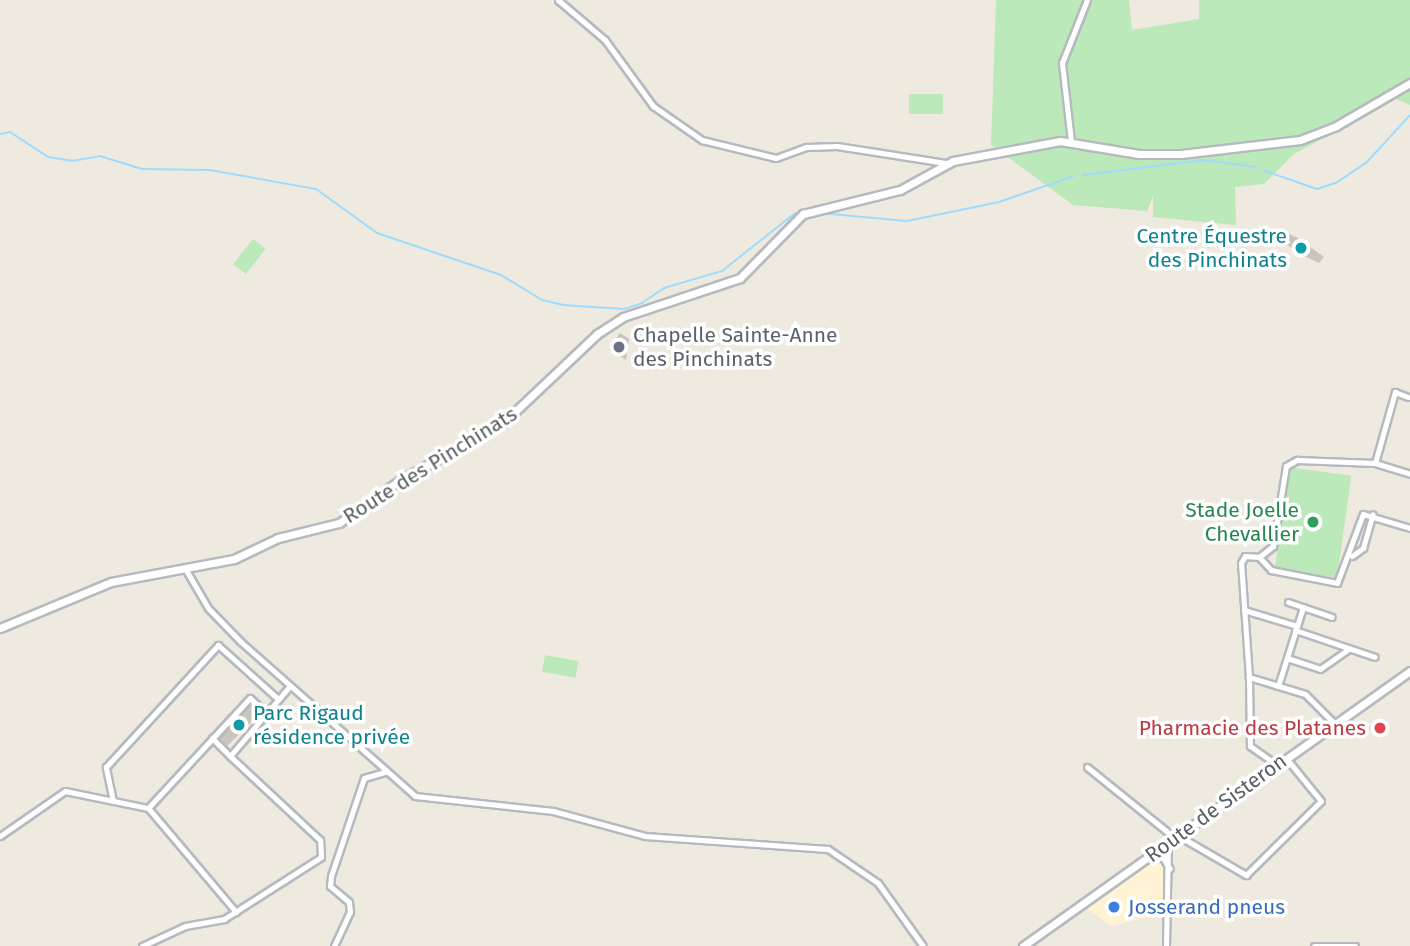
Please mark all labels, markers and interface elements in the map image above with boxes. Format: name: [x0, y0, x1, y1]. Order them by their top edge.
place label: Centre Équestre des Pinchinats: [1136, 223, 1287, 273]
marker: Centre Équestre des Pinchinats: [1293, 240, 1309, 256]
place label: Chapelle Sainte-Anne des Pinchinats: [633, 322, 838, 372]
marker: Chapelle Sainte-Anne des Pinchinats: [611, 339, 627, 355]
street label: Route des Pinchinats: [338, 401, 522, 529]
place label: Stade Joelle Chevallier: [1185, 497, 1299, 547]
marker: Stade Joelle Chevallier: [1305, 514, 1321, 530]
place label: Parc Rigaud résidence privée: [253, 700, 410, 750]
place label: Pharmacie des Platanes: [1139, 715, 1366, 741]
marker: Parc Rigaud résidence privée: [231, 717, 247, 733]
marker: Pharmacie des Platanes: [1372, 720, 1388, 736]
street label: Route de Sisteron: [1140, 748, 1292, 868]
place label: Josserand pneus: [1128, 894, 1285, 920]
marker: Josserand pneus: [1106, 899, 1122, 915]

